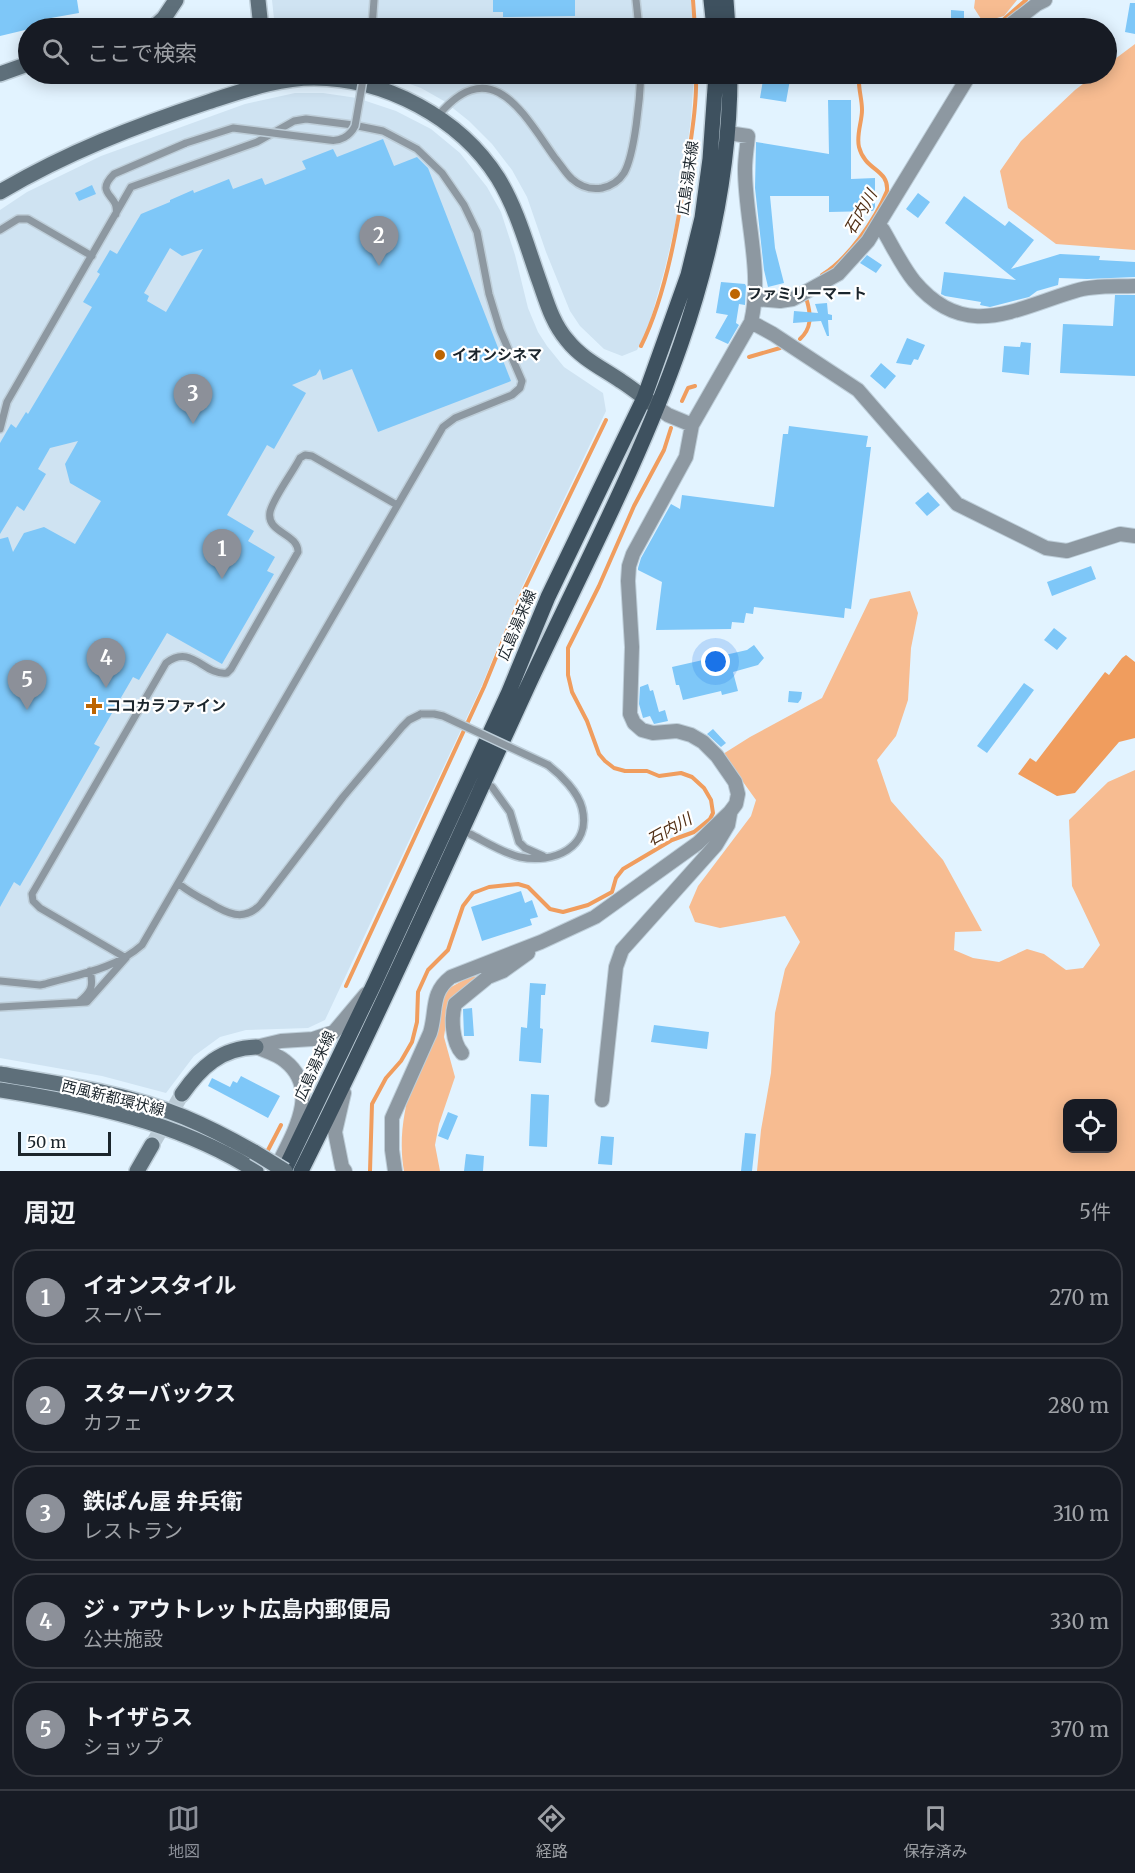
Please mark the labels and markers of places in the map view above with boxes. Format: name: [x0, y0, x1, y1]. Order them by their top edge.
pin: 2: [360, 216, 398, 266]
place label: ファミリーマート: [747, 284, 867, 303]
marker: ファミリーマート: [728, 287, 742, 301]
place label: イオンシネマ: [452, 345, 542, 364]
marker: イオンシネマ: [433, 348, 447, 362]
pin: 3: [174, 374, 212, 424]
pin: 1: [202, 530, 242, 579]
pin: 4: [86, 638, 126, 688]
pin: 5: [8, 660, 46, 710]
place label: ココカラファイン: [106, 696, 226, 715]
marker: ココカラファイン: [87, 699, 101, 713]

